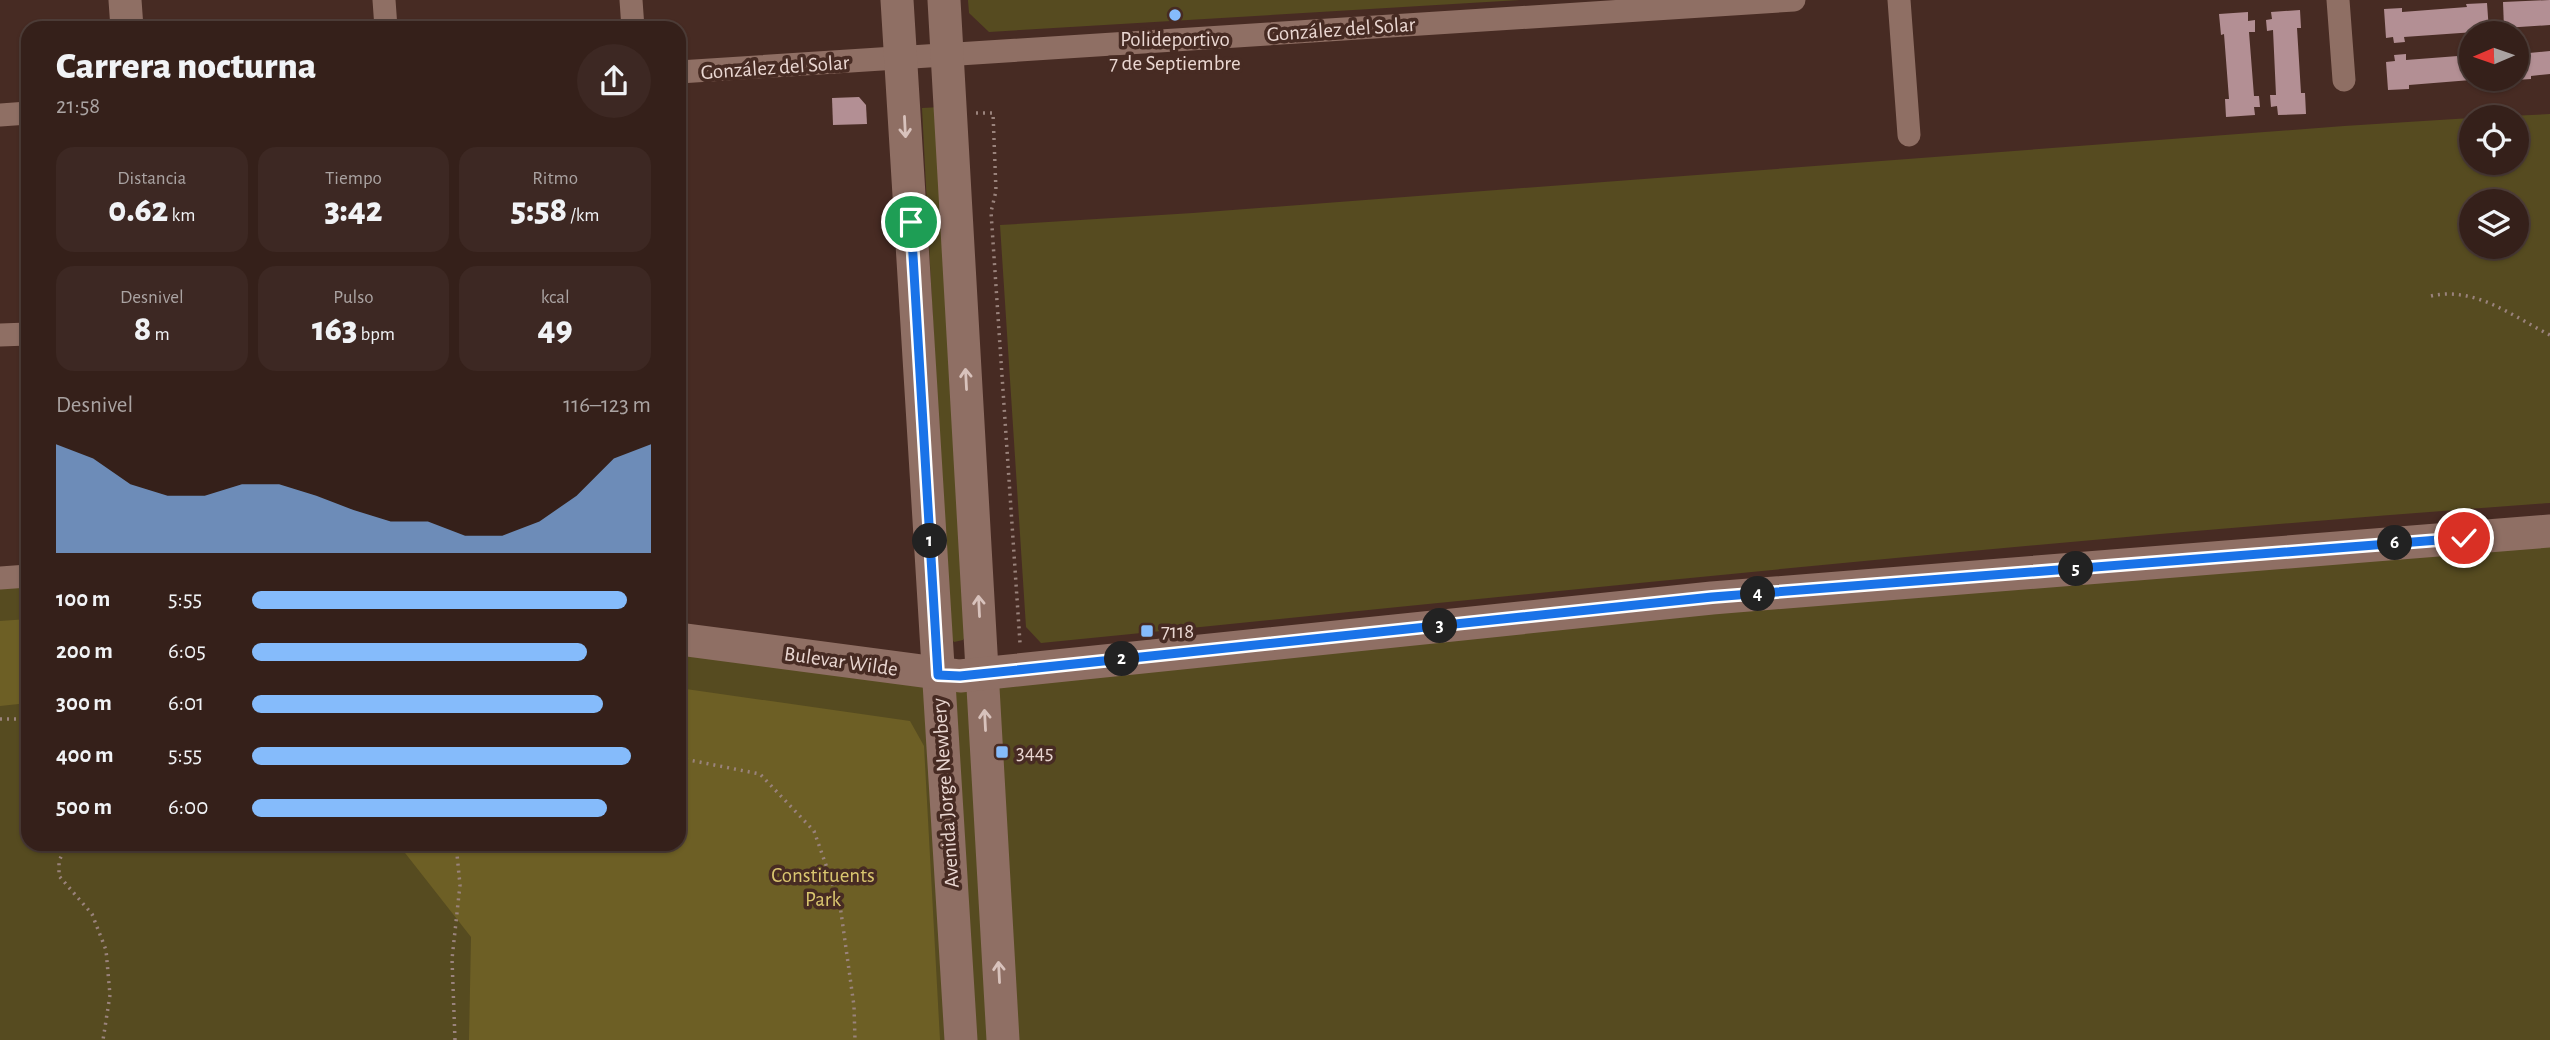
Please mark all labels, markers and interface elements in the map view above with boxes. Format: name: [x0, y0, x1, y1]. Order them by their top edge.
marker: Polideportivo 7 de Septiembre: [1167, 7, 1183, 23]
street label: González del Solar: [1266, 14, 1416, 45]
north arrow: [2459, 21, 2529, 91]
map controls: [2459, 21, 2529, 259]
place label: Polideportivo 7 de Septiembre: [1109, 29, 1241, 74]
button: share: [577, 44, 651, 118]
text: Carrera nocturna: [56, 48, 316, 86]
street label: González del Solar: [700, 52, 850, 83]
text: 21:58: [56, 95, 100, 118]
button: locate: [2459, 105, 2529, 175]
one-way arrow: [899, 115, 912, 138]
text: Distancia: [117, 169, 186, 188]
text: Tiempo: [325, 169, 382, 188]
text: Ritmo: [532, 169, 578, 188]
button: layers: [2459, 189, 2529, 259]
pin: [881, 192, 941, 252]
text: 0.62: [108, 193, 168, 228]
text: 3:42: [324, 193, 383, 228]
text: 5:58: [511, 193, 567, 228]
icon: arrive: [892, 203, 930, 241]
text: km: [168, 206, 195, 225]
text: /km: [567, 206, 600, 225]
text: Desnivel: [120, 288, 184, 307]
text: Pulso: [333, 288, 374, 307]
text: kcal: [541, 288, 570, 307]
text: 8: [134, 312, 151, 347]
text: 163: [312, 312, 357, 347]
text: 49: [538, 312, 573, 347]
text: m: [151, 325, 170, 344]
text: bpm: [357, 325, 395, 344]
one-way arrow: [959, 368, 972, 390]
text: Desnivel: [56, 394, 133, 417]
text: 116–123 m: [563, 394, 651, 417]
pin: [2434, 508, 2494, 568]
icon: check: [2445, 519, 2483, 557]
pin: 1: [912, 524, 948, 558]
pin: 6: [2378, 526, 2412, 560]
text: 1: [926, 531, 933, 550]
text: 6: [2390, 533, 2399, 552]
pin: 5: [2058, 552, 2094, 586]
text: 5: [2071, 559, 2080, 578]
pin: 4: [1740, 576, 1776, 612]
text: 4: [1753, 584, 1762, 603]
text: 100 m: [56, 588, 110, 611]
text: 5:55: [168, 588, 202, 611]
one-way arrow: [972, 594, 985, 617]
pin: 3: [1422, 608, 1458, 644]
text: 3: [1435, 616, 1444, 635]
place label: 7118: [1161, 621, 1194, 642]
marker: 7118: [1139, 623, 1155, 639]
text: 200 m: [56, 640, 113, 663]
text: 6:05: [168, 640, 206, 663]
pin: 2: [1104, 642, 1140, 676]
street label: Bulevar Wilde: [783, 643, 899, 680]
text: 2: [1117, 649, 1126, 668]
text: 300 m: [56, 692, 112, 715]
text: 6:01: [168, 692, 204, 715]
street label: Avenida Jorge Newbery: [928, 697, 963, 889]
one-way arrow: [978, 709, 991, 732]
place label: 3445: [1016, 742, 1054, 763]
text: 400 m: [56, 744, 114, 767]
text: 5:55: [168, 744, 202, 767]
marker: 3445: [994, 744, 1010, 760]
text: 500 m: [56, 796, 112, 819]
text: 6:00: [168, 796, 208, 819]
park label: Constituents Park: [771, 865, 875, 910]
one-way arrow: [993, 961, 1006, 984]

